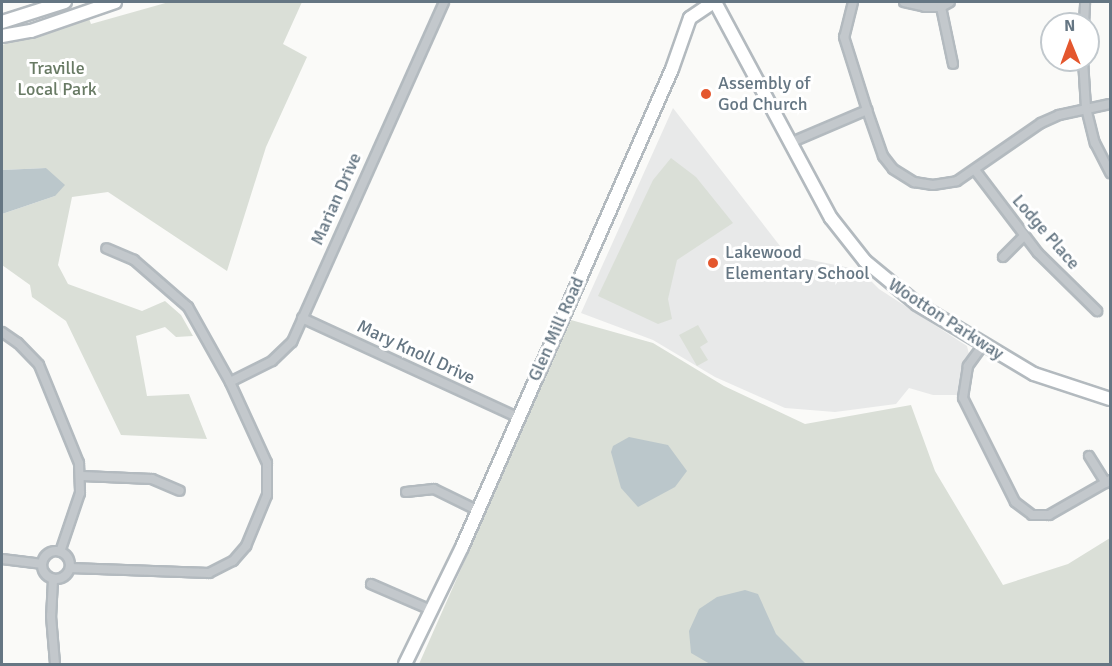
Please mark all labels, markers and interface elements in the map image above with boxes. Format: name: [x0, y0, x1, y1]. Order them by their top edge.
north arrow: [1040, 12, 1100, 72]
text: N: [1064, 16, 1075, 36]
park label: Traville Local Park: [17, 58, 97, 100]
place label: Assembly of God Church: [718, 73, 810, 116]
marker: Assembly of God Church: [699, 87, 713, 101]
street label: Marian Drive: [306, 150, 366, 248]
street label: Lodge Place: [1008, 190, 1084, 274]
place label: Lakewood Elementary School: [725, 242, 870, 284]
marker: Lakewood Elementary School: [706, 256, 720, 270]
street label: Glen Mill Road: [523, 274, 589, 384]
street label: Wootton Parkway: [884, 274, 1008, 364]
street label: Mary Knoll Drive: [354, 315, 478, 389]

